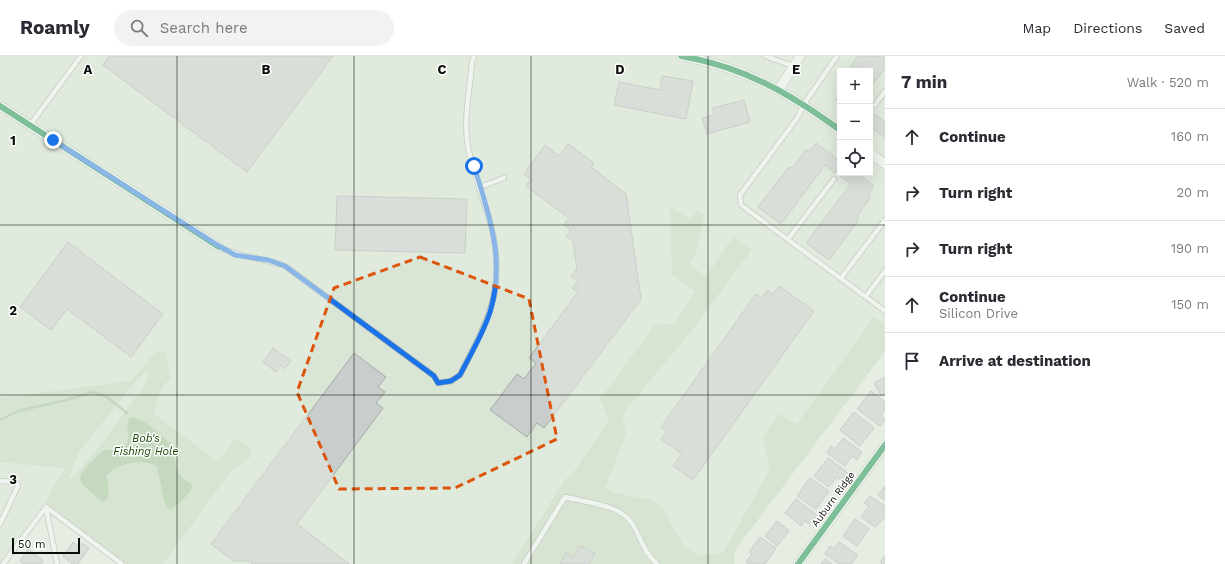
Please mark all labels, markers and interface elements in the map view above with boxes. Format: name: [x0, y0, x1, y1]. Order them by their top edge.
search box: [114, 10, 394, 46]
text: Roamly: [20, 16, 90, 39]
icon: search: [128, 17, 150, 39]
text: Search here: [160, 19, 248, 37]
text: Map: [1023, 20, 1051, 36]
text: Directions: [1073, 20, 1142, 36]
text: Saved: [1164, 20, 1205, 36]
text: A: [84, 62, 93, 77]
text: B: [262, 62, 271, 77]
text: C: [438, 62, 447, 77]
text: D: [615, 62, 625, 77]
text: E: [792, 62, 800, 77]
map controls: [837, 68, 873, 176]
button: +: [837, 68, 873, 104]
text: 7 min: [901, 72, 947, 92]
text: Walk · 520 m: [1127, 75, 1209, 90]
button: −: [837, 104, 873, 140]
icon: ahead: [901, 126, 923, 148]
text: Continue: [939, 128, 1006, 146]
text: 160 m: [1171, 129, 1209, 144]
route end: [44, 131, 62, 149]
text: 1: [10, 133, 16, 148]
button: locate: [837, 140, 873, 176]
route start: [465, 157, 483, 175]
icon: right: [901, 182, 923, 204]
text: Turn right: [939, 184, 1012, 202]
text: 20 m: [1177, 185, 1209, 200]
icon: right: [901, 238, 923, 260]
text: Turn right: [939, 240, 1012, 258]
text: 190 m: [1171, 241, 1209, 256]
text: Continue: [939, 288, 1006, 306]
icon: ahead: [901, 294, 923, 316]
text: 150 m: [1171, 297, 1209, 312]
text: 2: [9, 303, 17, 318]
text: Silicon Drive: [939, 306, 1018, 321]
icon: arrive: [901, 350, 923, 372]
text: Arrive at destination: [939, 352, 1091, 370]
water label: Bob's Fishing Hole: [113, 432, 179, 458]
street label: Auburn Ridge: [809, 469, 857, 529]
text: 3: [9, 472, 17, 487]
scale bar: [12, 536, 80, 555]
text: 50 m: [18, 538, 45, 551]

